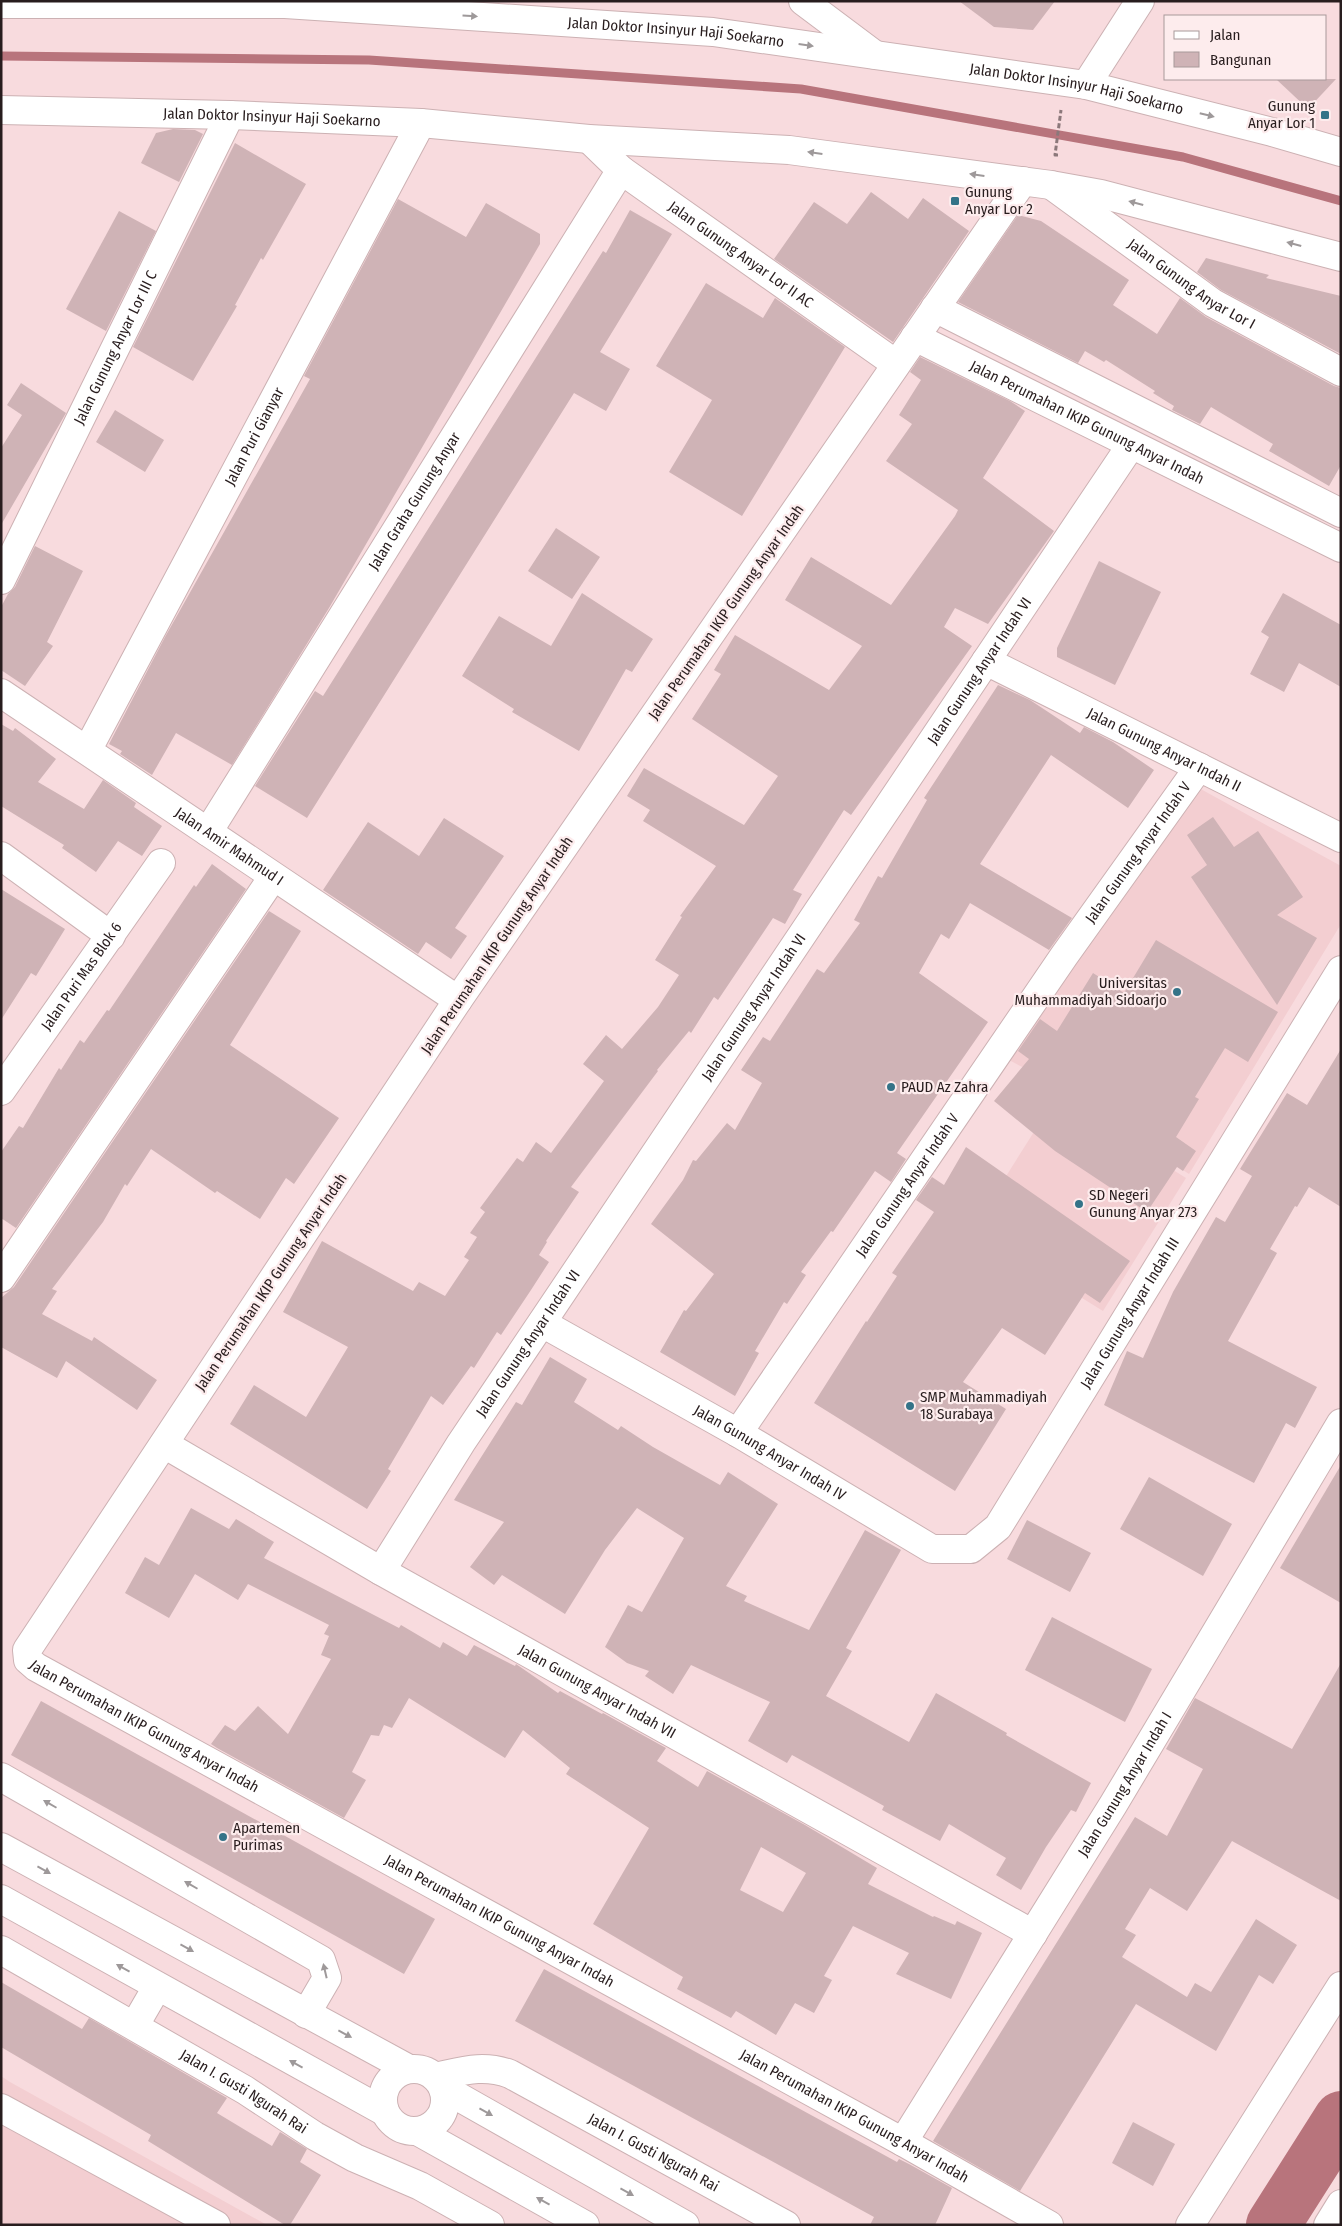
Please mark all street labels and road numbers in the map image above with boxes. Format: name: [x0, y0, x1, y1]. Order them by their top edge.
street label: Jalan Doktor Insinyur Haji Soekarno: [567, 14, 785, 51]
street label: Jalan Doktor Insinyur Haji Soekarno: [968, 60, 1185, 118]
street label: Jalan Doktor Insinyur Haji Soekarno: [163, 105, 381, 130]
street label: Jalan Gunung Anyar Lor II AC: [665, 197, 817, 312]
street label: Jalan Gunung Anyar Lor I: [1124, 235, 1258, 333]
street label: Jalan Gunung Anyar Lor III C: [70, 268, 161, 427]
street label: Jalan Perumahan IKIP Gunung Anyar Indah: [967, 357, 1207, 488]
street label: Jalan Puri Gianyar: [221, 384, 288, 489]
street label: Jalan Graha Gunung Anyar: [365, 428, 465, 573]
street label: Jalan Perumahan IKIP Gunung Anyar Indah: [644, 501, 808, 723]
street label: Jalan Gunung Anyar Indah VI: [924, 594, 1035, 748]
street label: Jalan Gunung Anyar Indah II: [1084, 704, 1244, 796]
street label: Jalan Gunung Anyar Indah V: [1081, 778, 1195, 927]
street label: Jalan Amir Mahmud I: [172, 804, 287, 889]
street label: Jalan Perumahan IKIP Gunung Anyar Indah: [417, 833, 577, 1057]
street label: Jalan Puri Mas Blok 6: [37, 919, 125, 1034]
street label: Jalan Gunung Anyar Indah VI: [698, 930, 809, 1084]
street label: Jalan Gunung Anyar Indah V: [852, 1110, 963, 1260]
street label: Jalan Perumahan IKIP Gunung Anyar Indah: [191, 1170, 351, 1394]
street label: Jalan Gunung Anyar Indah III: [1077, 1234, 1183, 1392]
street label: Jalan Gunung Anyar Indah VI: [472, 1266, 584, 1420]
street label: Jalan Gunung Anyar Indah IV: [690, 1401, 849, 1504]
street label: Jalan Gunung Anyar Indah VII: [515, 1640, 679, 1742]
street label: Jalan Perumahan IKIP Gunung Anyar Indah: [26, 1656, 262, 1796]
street label: Jalan Gunung Anyar Indah I: [1074, 1709, 1175, 1860]
street label: Jalan Perumahan IKIP Gunung Anyar Indah: [382, 1851, 617, 1991]
street label: Jalan Perumahan IKIP Gunung Anyar Indah: [737, 2045, 972, 2187]
street label: Jalan I. Gusti Ngurah Rai: [177, 2046, 311, 2138]
street label: Jalan I. Gusti Ngurah Rai: [585, 2110, 722, 2196]

